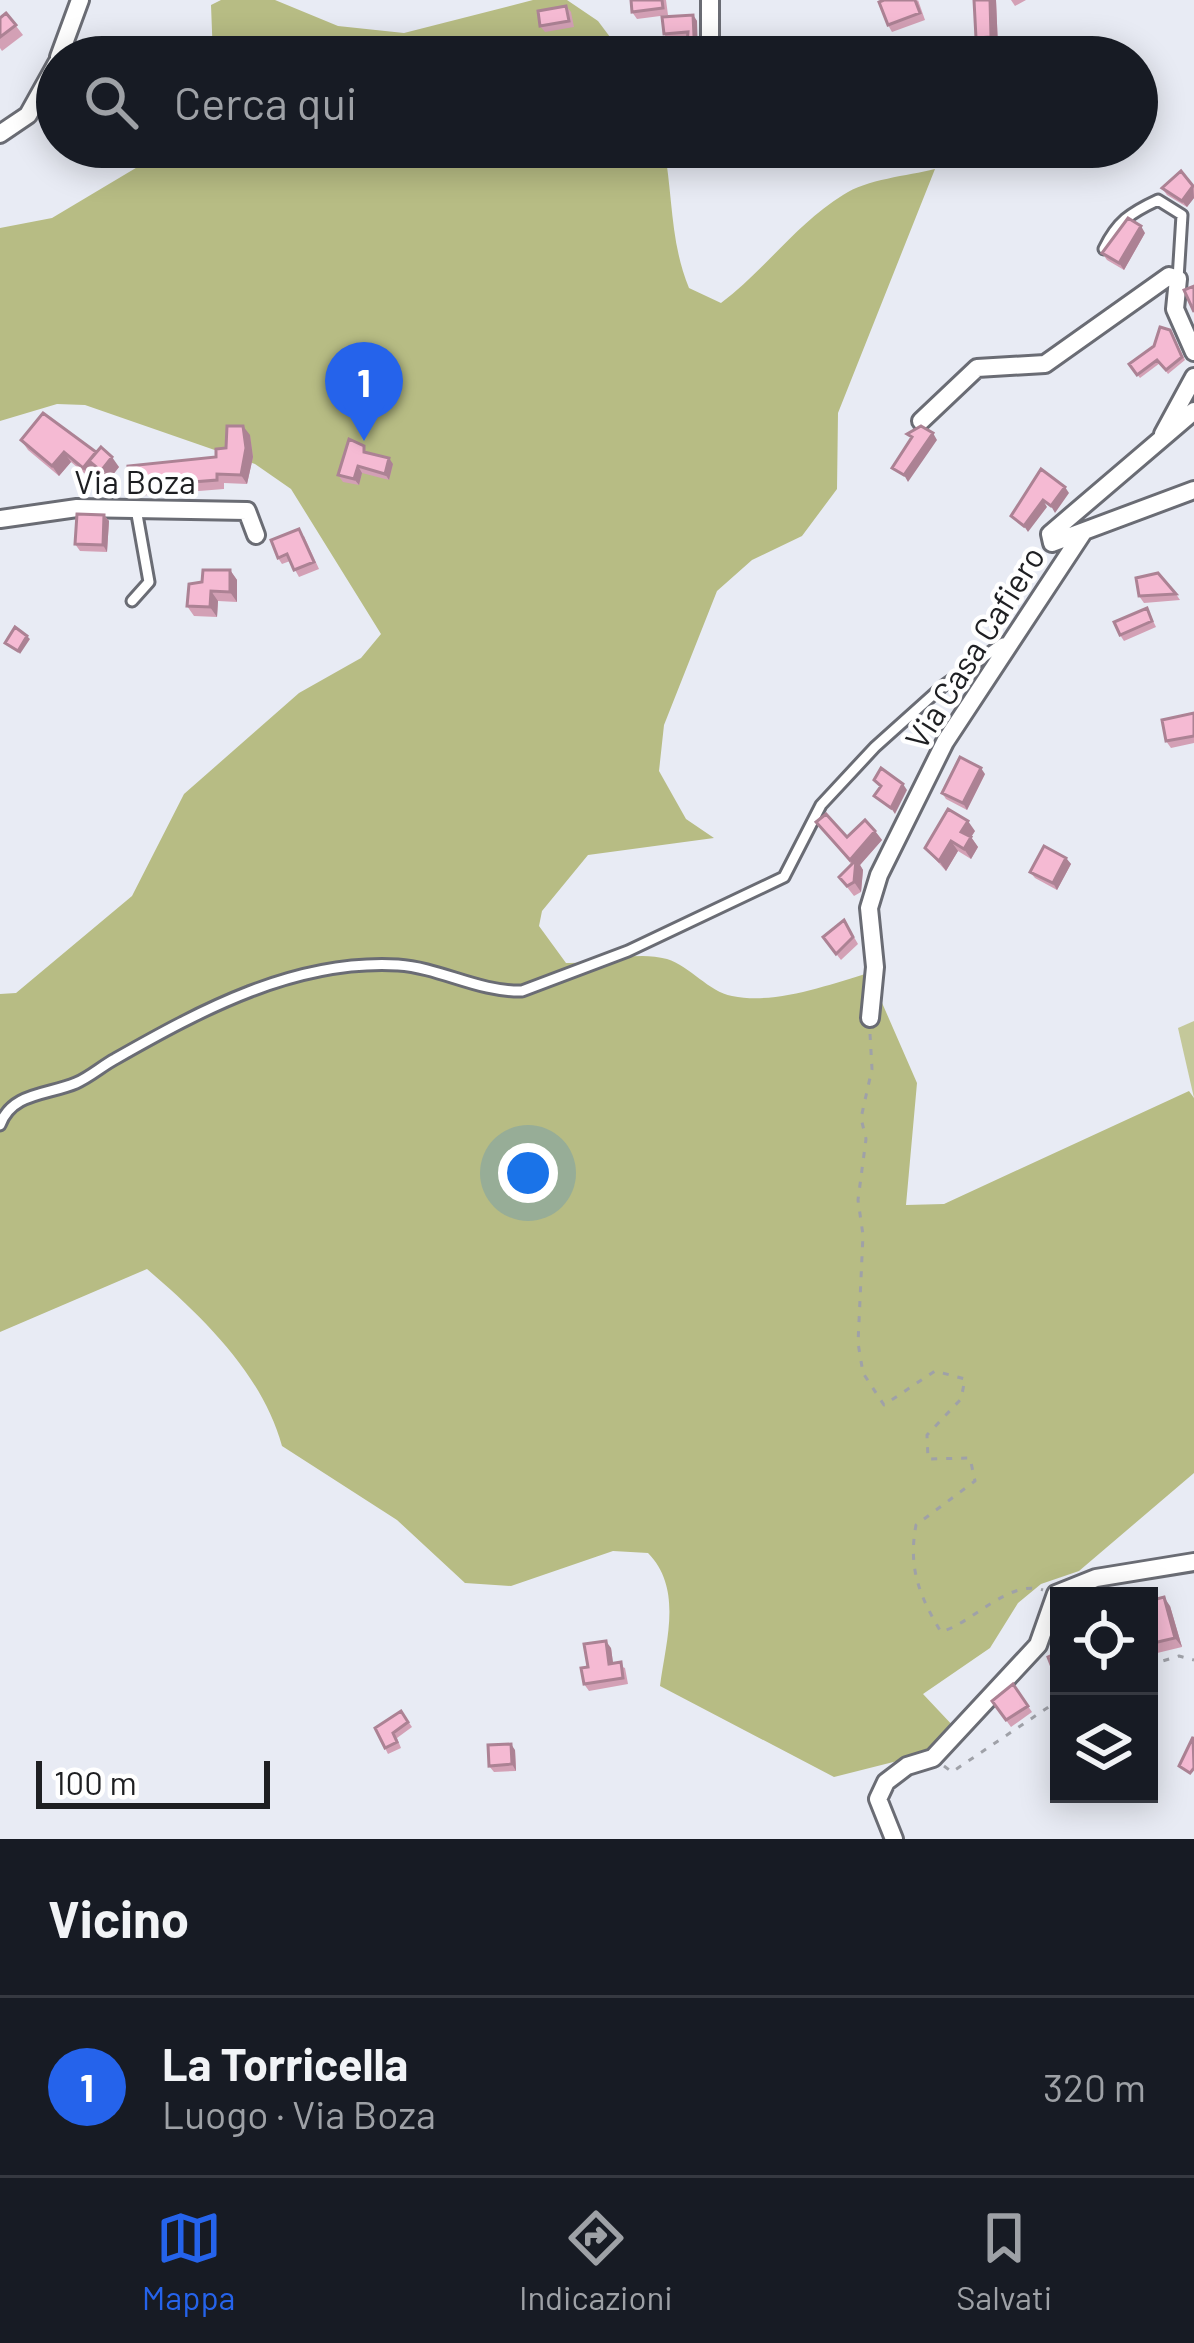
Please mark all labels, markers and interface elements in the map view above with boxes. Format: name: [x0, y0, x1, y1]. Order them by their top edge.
search box: [36, 36, 1158, 168]
icon: search: [78, 69, 144, 135]
text: Cerca qui: [174, 75, 357, 129]
pin: 1: [325, 342, 403, 441]
street label: Via Boza: [74, 461, 196, 501]
street label: Via Casa Cafiero: [896, 538, 1052, 756]
your location: [498, 1143, 558, 1203]
map controls: [1050, 1587, 1158, 1803]
button: locate: [1050, 1587, 1158, 1695]
button: layers: [1050, 1695, 1158, 1803]
scale bar: [36, 1755, 270, 1808]
text: 100 m: [54, 1762, 137, 1802]
text: Vicino: [48, 1887, 189, 1948]
text: La Torricella: [162, 2036, 408, 2090]
text: 1: [80, 2063, 94, 2110]
text: 320 m: [1043, 2063, 1146, 2110]
text: Luogo · Via Boza: [162, 2090, 436, 2137]
tab: Mappa: [142, 2205, 235, 2317]
tab: Indicazioni: [519, 2205, 673, 2317]
tab: Salvati: [956, 2205, 1052, 2317]

